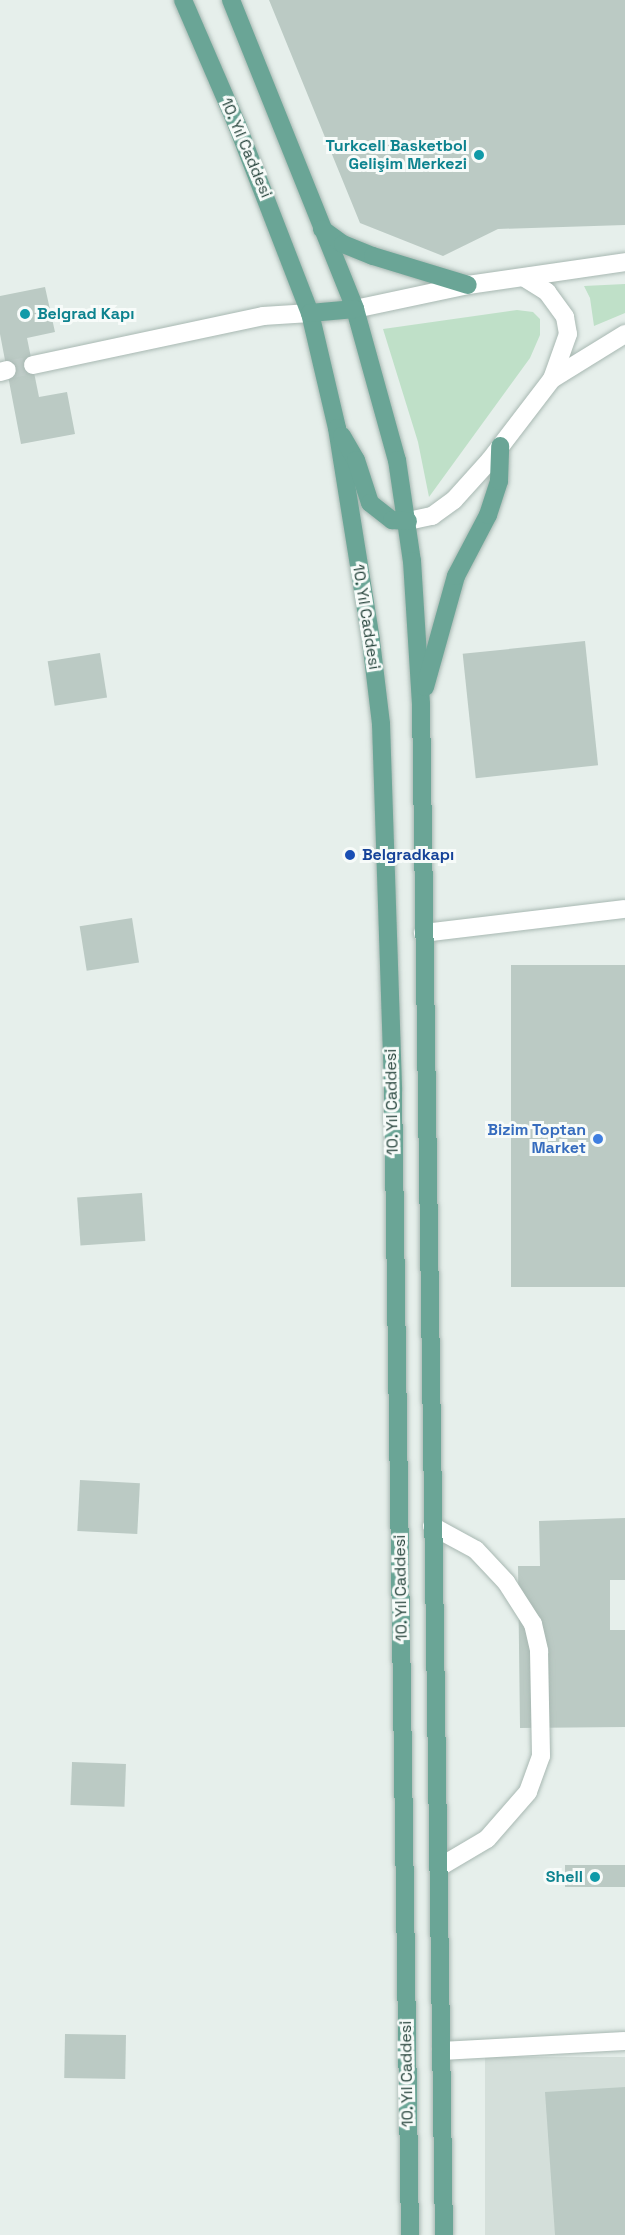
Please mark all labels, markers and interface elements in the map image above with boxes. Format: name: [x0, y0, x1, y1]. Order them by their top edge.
street label: 10. Yıl Caddesi: [216, 95, 276, 201]
place label: Turkcell Basketbol Gelişim Merkezi: [326, 136, 467, 174]
marker: Turkcell Basketbol Gelişim Merkezi: [472, 148, 486, 162]
place label: Belgrad Kapı: [37, 304, 135, 324]
marker: Belgrad Kapı: [18, 307, 32, 321]
street label: 10. Yıl Caddesi: [348, 563, 384, 671]
place label: Belgradkapı: [362, 845, 454, 865]
marker: Belgradkapı: [343, 848, 357, 862]
street label: 10. Yıl Caddesi: [381, 1048, 403, 1156]
place label: Bizim Toptan Market: [487, 1120, 586, 1158]
marker: Bizim Toptan Market: [591, 1132, 605, 1146]
street label: 10. Yıl Caddesi: [390, 1534, 412, 1642]
place label: Shell: [546, 1867, 583, 1887]
marker: Shell: [588, 1870, 602, 1884]
street label: 10. Yıl Caddesi: [396, 2020, 418, 2128]

